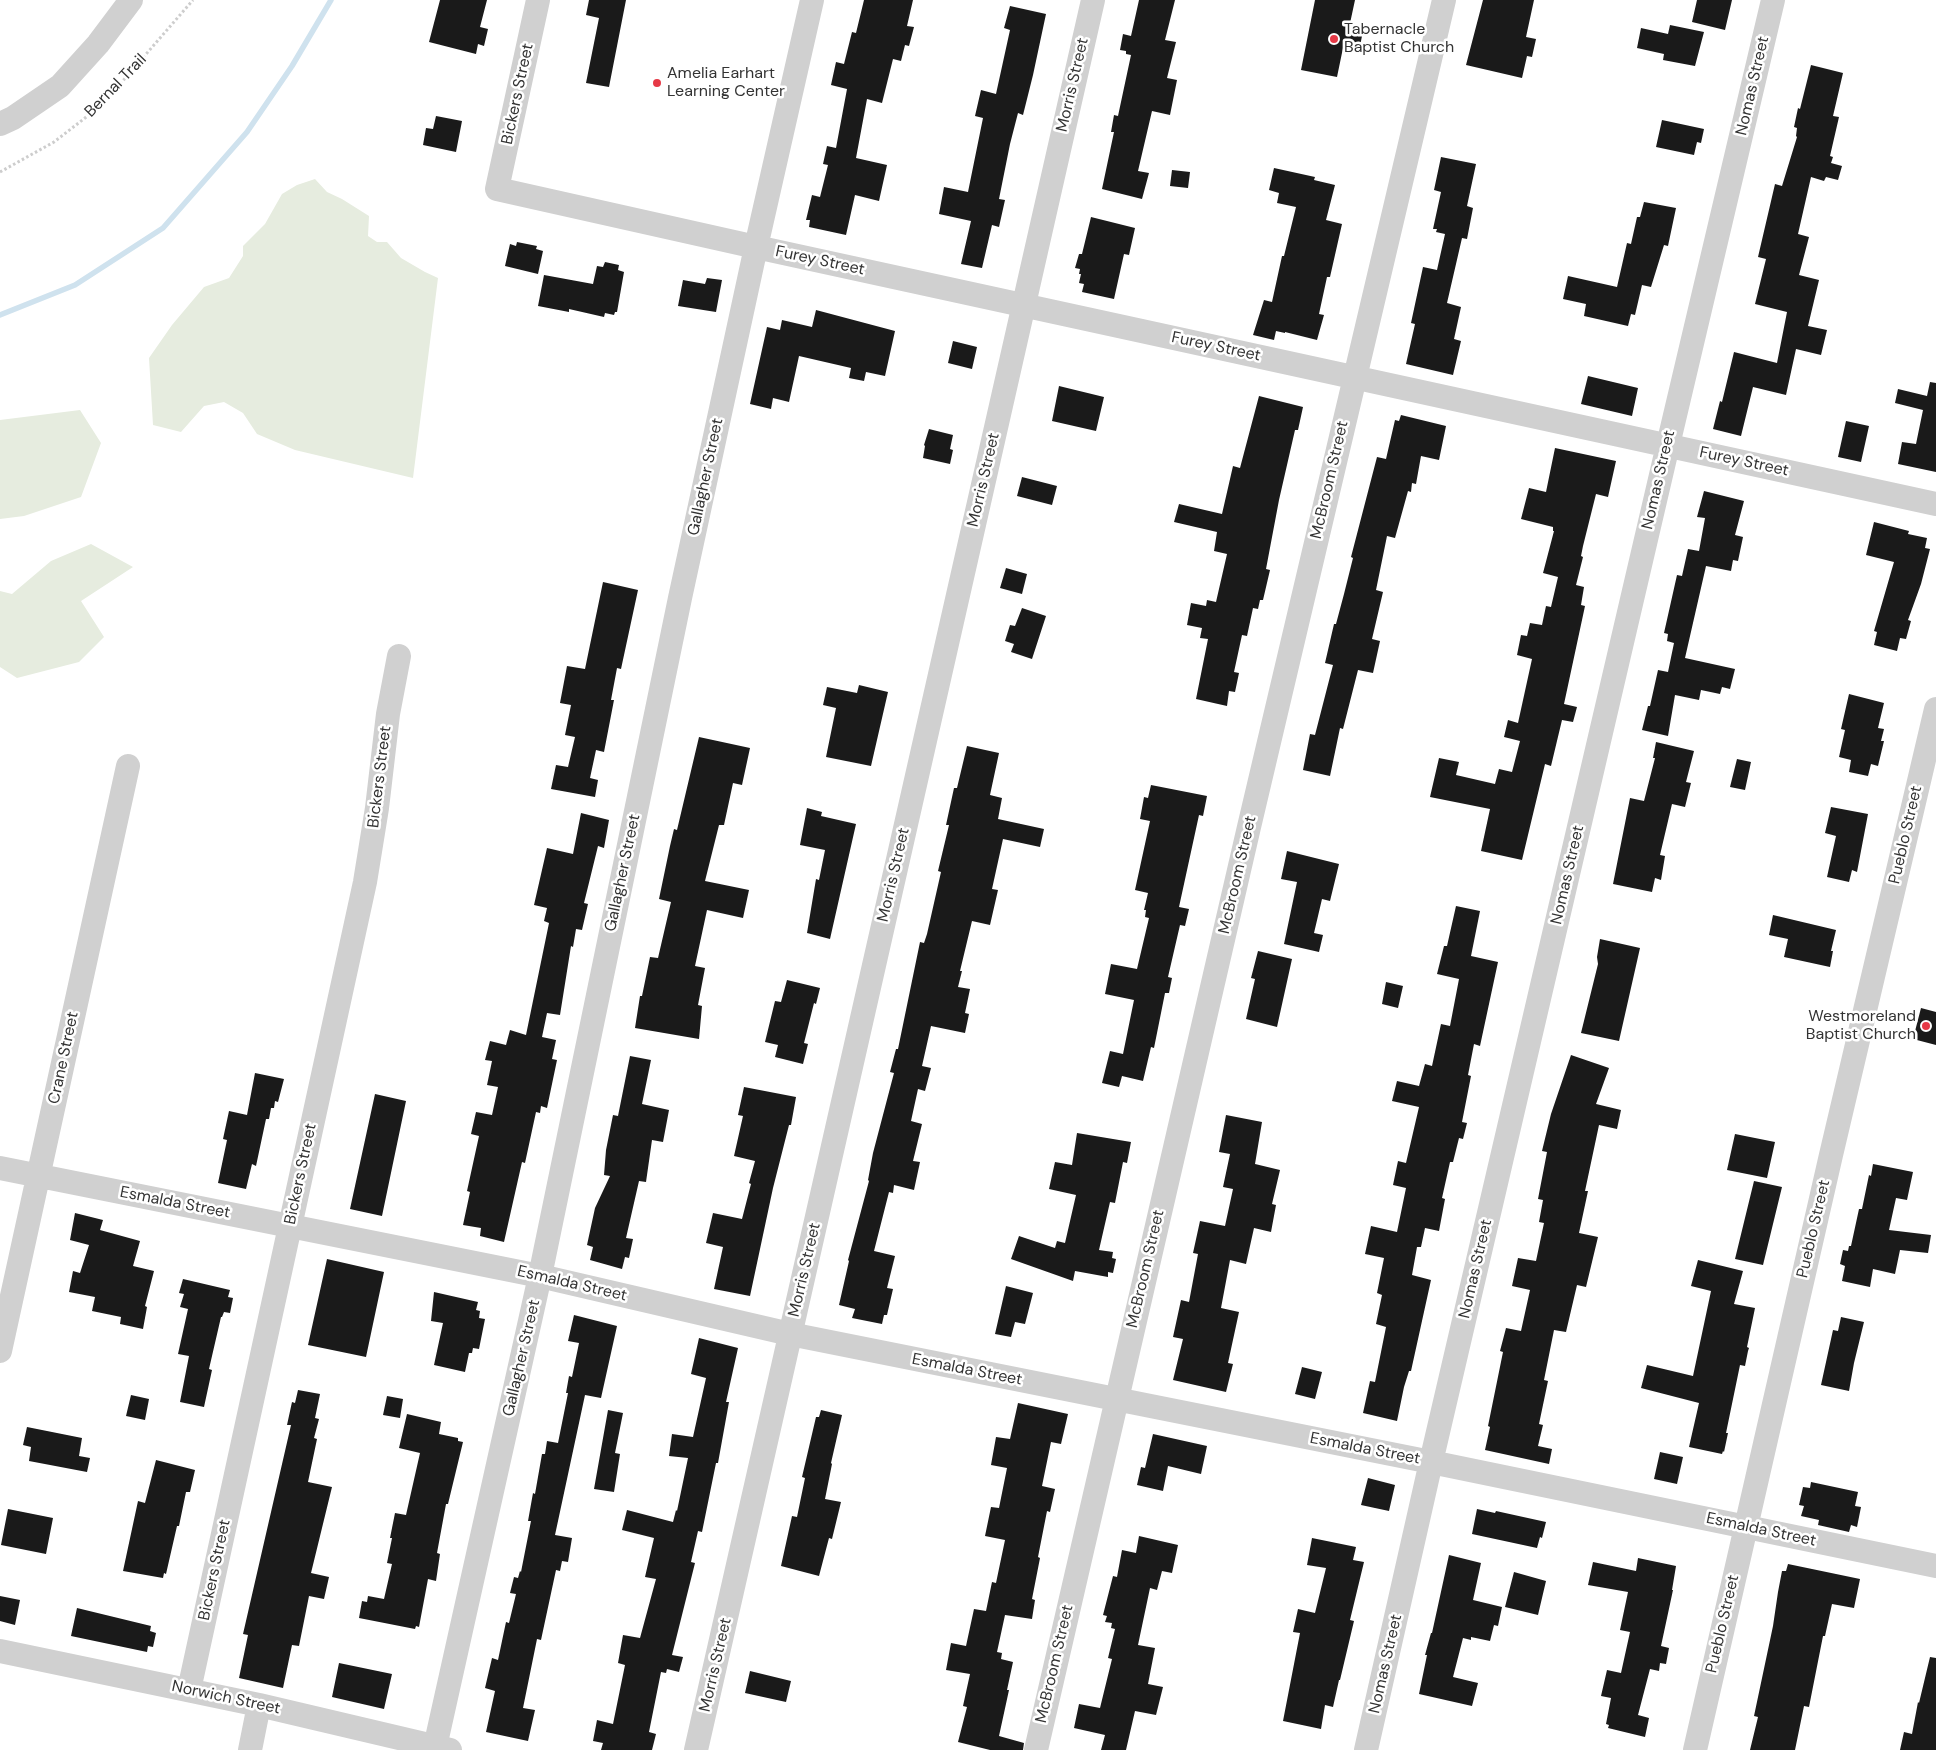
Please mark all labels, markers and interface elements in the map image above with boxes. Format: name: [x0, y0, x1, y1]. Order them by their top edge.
place label: Tabernacle Baptist Church: [1344, 20, 1454, 58]
marker: Tabernacle Baptist Church: [1328, 33, 1340, 45]
street label: Nomas Street: [1732, 35, 1774, 137]
street label: Morris Street: [1053, 36, 1093, 134]
street label: Bickers Street: [498, 42, 538, 146]
street label: Bernal Trail: [81, 50, 151, 122]
place label: Amelia Earhart Learning Center: [667, 64, 785, 102]
marker: Amelia Earhart Learning Center: [651, 77, 663, 89]
street label: Furey Street: [774, 242, 866, 280]
street label: Furey Street: [1170, 328, 1262, 366]
street label: Gallagher Street: [684, 417, 728, 537]
street label: McBroom Street: [1307, 419, 1353, 541]
street label: Nomas Street: [1638, 429, 1680, 531]
street label: Morris Street: [964, 431, 1004, 529]
street label: Furey Street: [1698, 443, 1790, 481]
street label: Bickers Street: [364, 725, 396, 829]
street label: Pueblo Street: [1885, 784, 1927, 886]
street label: Gallagher Street: [601, 813, 645, 933]
street label: McBroom Street: [1215, 814, 1261, 936]
street label: Nomas Street: [1547, 824, 1589, 926]
street label: Morris Street: [874, 826, 914, 924]
place label: Westmoreland Baptist Church: [1806, 1007, 1916, 1045]
street label: Crane Street: [45, 1010, 83, 1106]
marker: Westmoreland Baptist Church: [1920, 1020, 1932, 1032]
street label: Bickers Street: [281, 1122, 321, 1226]
street label: Pueblo Street: [1793, 1178, 1835, 1280]
street label: Esmalda Street: [118, 1183, 232, 1223]
street label: McBroom Street: [1123, 1208, 1169, 1330]
street label: Nomas Street: [1455, 1218, 1497, 1320]
street label: Morris Street: [785, 1221, 825, 1319]
street label: Esmalda Street: [515, 1262, 629, 1306]
street label: Gallagher Street: [499, 1298, 545, 1418]
street label: Esmalda Street: [910, 1350, 1024, 1390]
street label: Esmalda Street: [1308, 1429, 1422, 1469]
street label: Esmalda Street: [1704, 1509, 1818, 1551]
street label: Bickers Street: [195, 1518, 235, 1622]
street label: Pueblo Street: [1702, 1573, 1744, 1675]
street label: McBroom Street: [1032, 1603, 1078, 1725]
street label: Nomas Street: [1365, 1613, 1407, 1715]
street label: Morris Street: [696, 1616, 736, 1714]
street label: Norwich Street: [170, 1677, 282, 1719]

